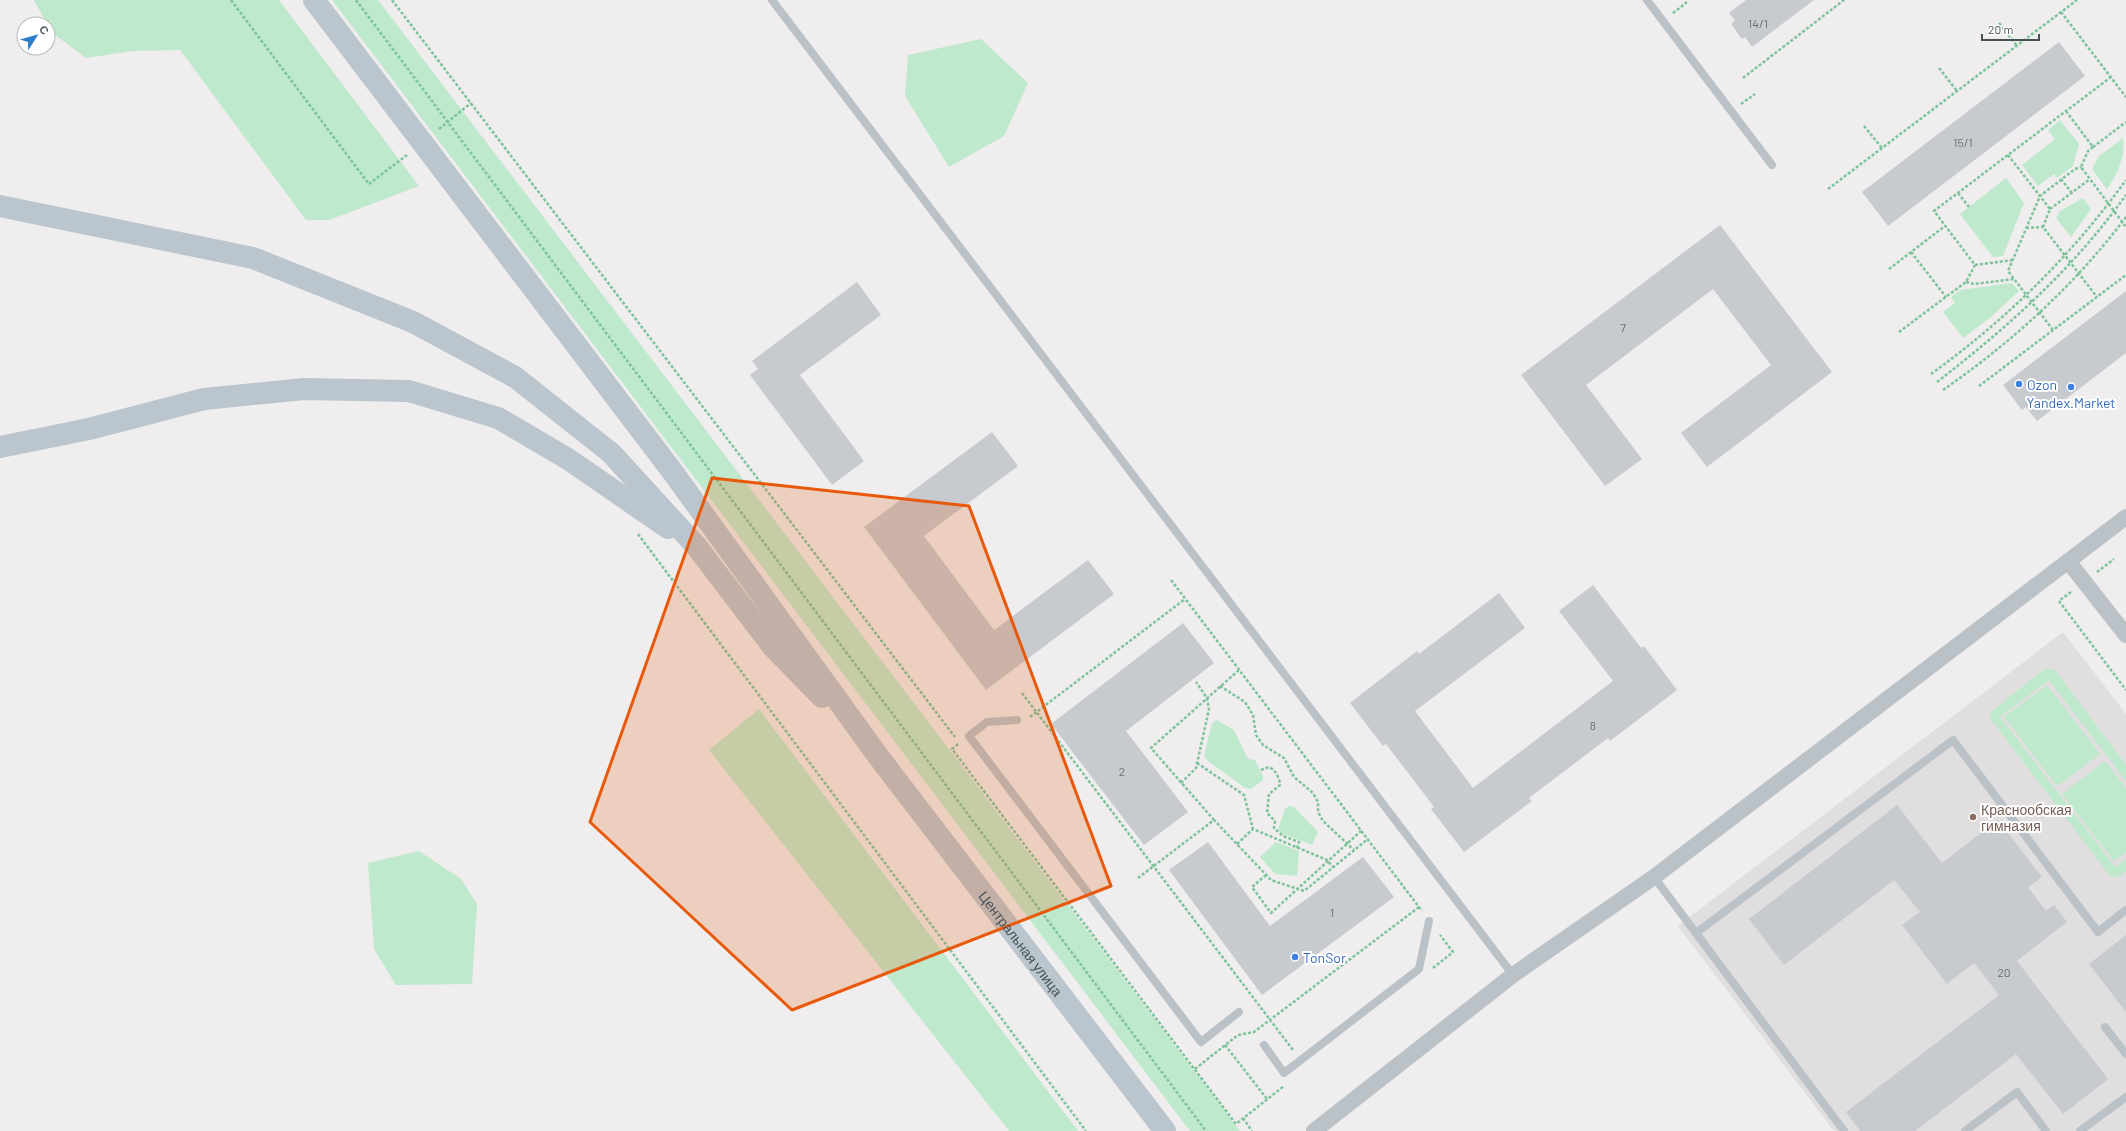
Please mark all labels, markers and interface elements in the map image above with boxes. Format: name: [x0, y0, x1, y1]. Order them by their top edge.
north arrow: [16, 16, 56, 56]
house number: 14/1: [1748, 16, 1768, 30]
scale bar: [1982, 16, 2039, 42]
text: 20 m: [1988, 22, 2014, 36]
text: С: [37, 23, 52, 37]
house number: 15/1: [1953, 135, 1973, 149]
house number: 7: [1620, 320, 1626, 334]
place label: Ozon: [2027, 376, 2057, 393]
marker: Ozon: [2014, 379, 2024, 389]
marker: Yandex.Market: [2066, 382, 2076, 392]
place label: Yandex.Market: [2027, 394, 2115, 411]
house number: 8: [1590, 718, 1596, 732]
house number: 2: [1119, 764, 1125, 778]
place label: Краснообская гимназия: [1981, 801, 2072, 834]
marker: Краснообская гимназия: [1968, 812, 1978, 822]
street label: Центральная улица: [976, 887, 1067, 999]
house number: 1: [1330, 905, 1334, 919]
place label: TonSor: [1303, 949, 1346, 966]
marker: TonSor: [1290, 952, 1300, 962]
house number: 20: [1997, 965, 2011, 979]

